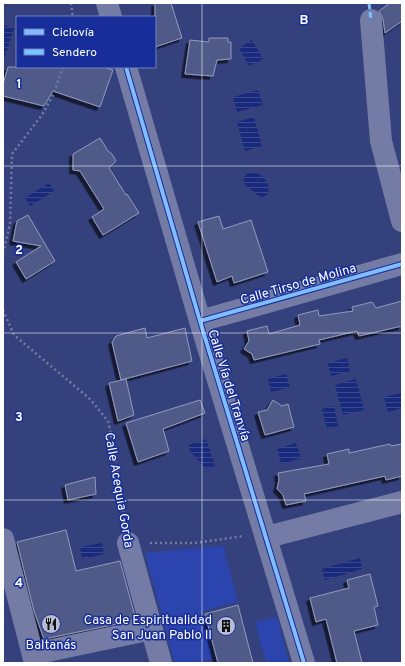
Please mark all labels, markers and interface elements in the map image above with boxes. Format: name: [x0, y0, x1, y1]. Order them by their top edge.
text: B: [300, 13, 309, 29]
legend: [16, 16, 156, 68]
text: Ciclovía: [52, 25, 94, 41]
text: Sendero: [52, 45, 97, 61]
text: 1: [16, 77, 22, 93]
text: 2: [15, 243, 23, 259]
street label: Calle Tirso de Molina: [239, 261, 358, 309]
street label: Calle Vía del Tranvía: [204, 328, 253, 443]
text: 3: [15, 410, 23, 426]
street label: Calle Acequia Gorda: [100, 431, 136, 549]
text: 4: [15, 576, 23, 592]
restaurant icon: Baltanás: [40, 613, 62, 635]
place label: Casa de Espiritualidad San Juan Pablo II: [84, 613, 212, 644]
building icon: Casa de Espiritualidad San Juan Pablo II: [215, 615, 237, 637]
place label: Baltanás: [26, 638, 76, 654]

